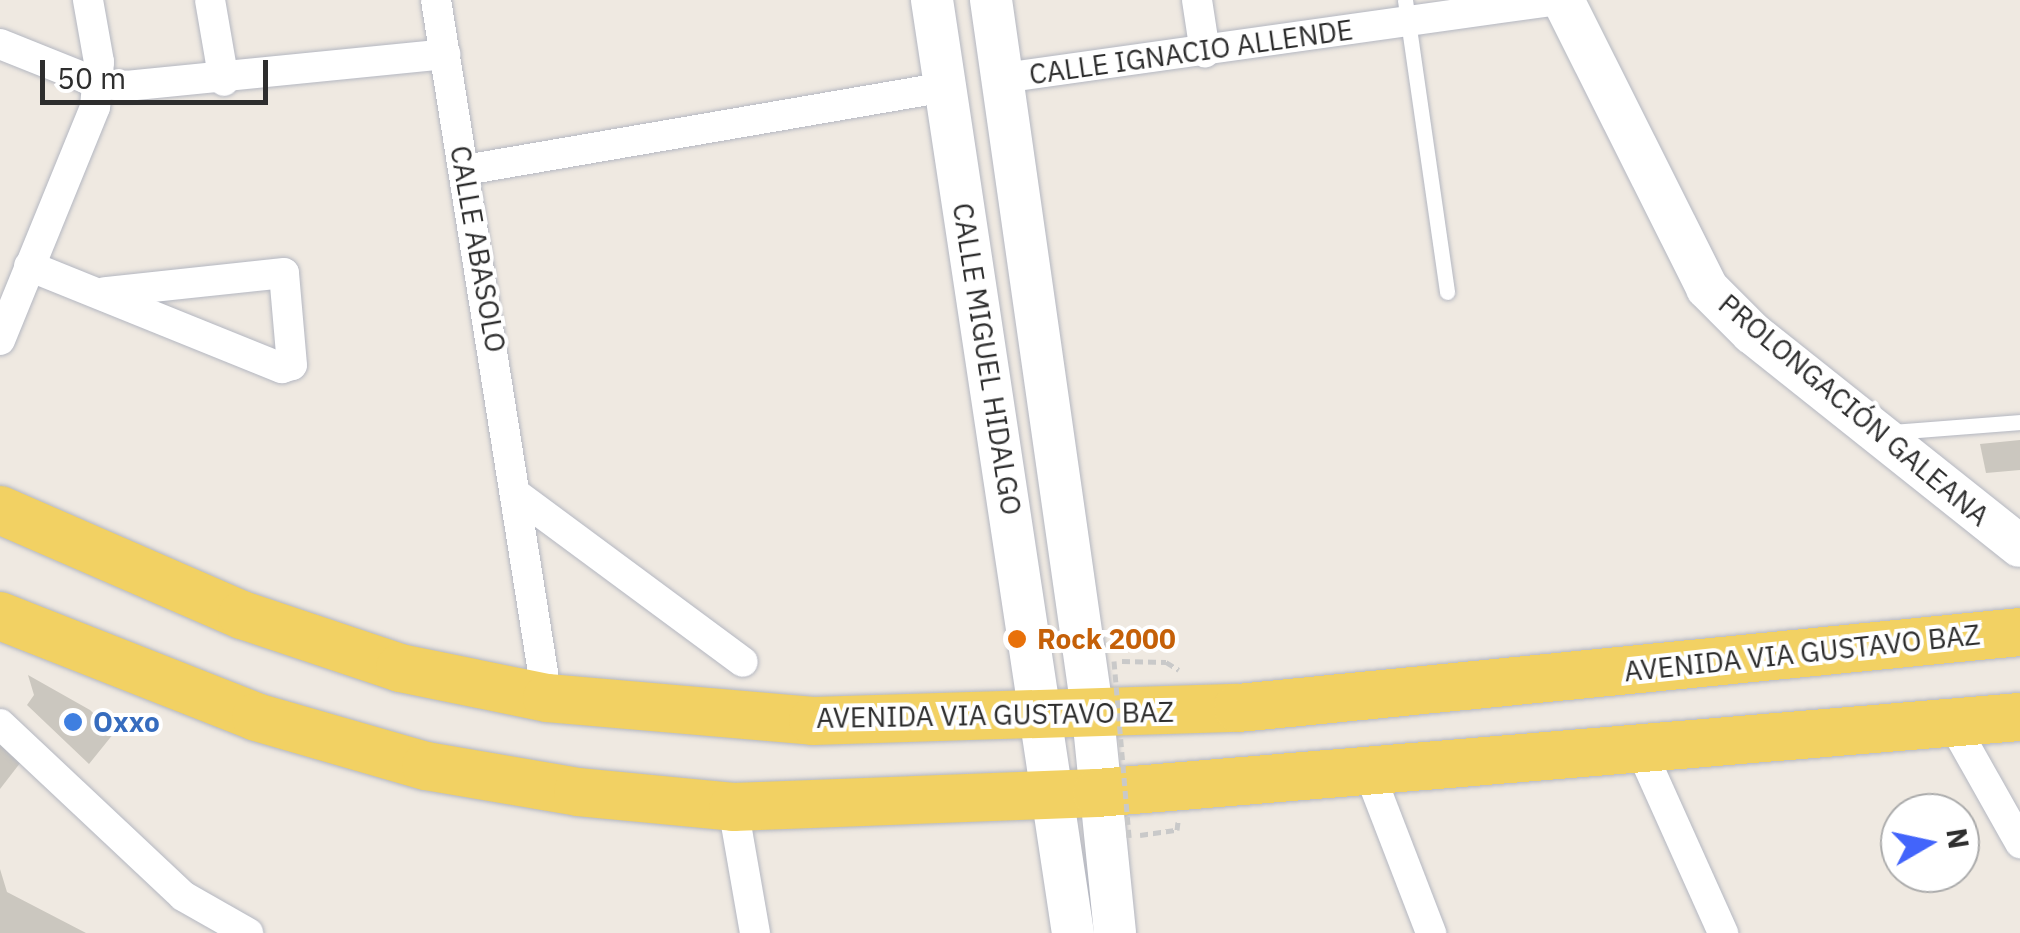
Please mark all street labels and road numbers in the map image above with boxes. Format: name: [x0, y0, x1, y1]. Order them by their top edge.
street label: CALLE IGNACIO ALLENDE: [1027, 13, 1355, 91]
street label: CALLE ABASOLO: [443, 143, 513, 355]
street label: CALLE MIGUEL HIDALGO: [946, 201, 1028, 517]
street label: PROLONGACIÓN GALEANA: [1712, 287, 1996, 533]
street label: AVENIDA VIA GUSTAVO BAZ: [1622, 618, 1982, 688]
street label: AVENIDA VIA GUSTAVO BAZ: [816, 695, 1174, 735]

